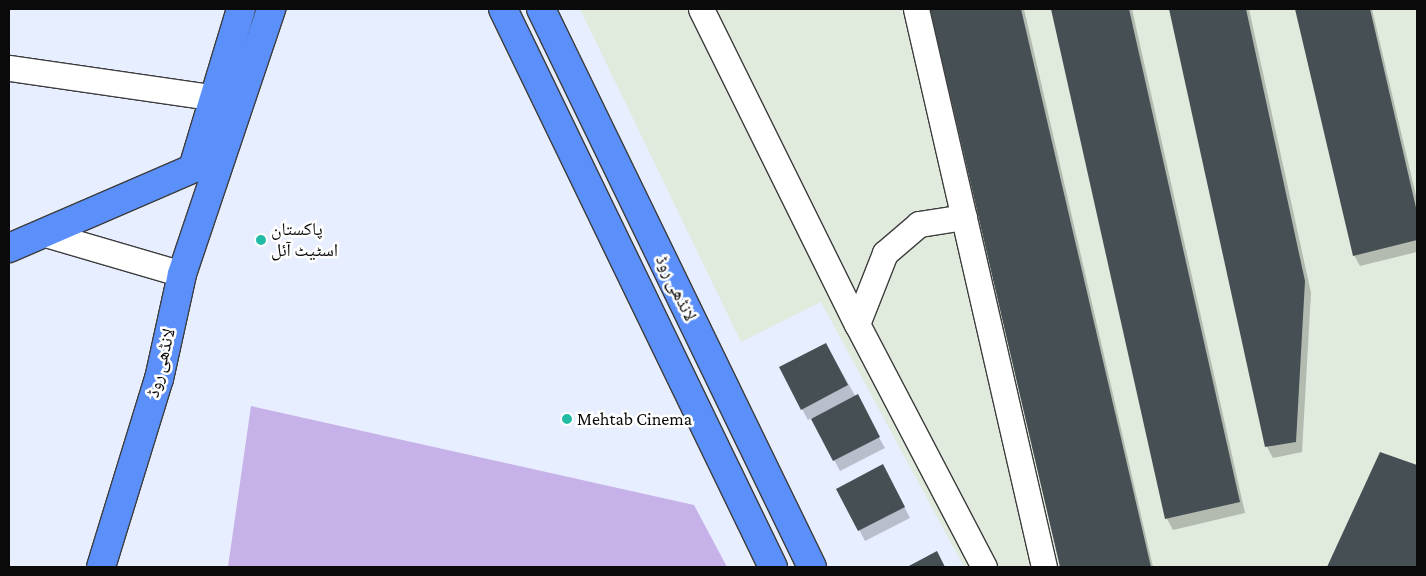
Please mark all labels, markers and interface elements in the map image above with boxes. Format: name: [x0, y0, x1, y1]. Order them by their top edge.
place label: پاکستان اسٹیٹ آئل: [271, 219, 338, 262]
marker: پاکستان اسٹیٹ آئل: [255, 234, 267, 246]
street label: لانڈھی روڈ: [651, 252, 701, 324]
street label: لانڈھی روڈ: [142, 326, 180, 400]
place label: Mehtab Cinema: [577, 408, 692, 430]
marker: Mehtab Cinema: [561, 413, 573, 425]

